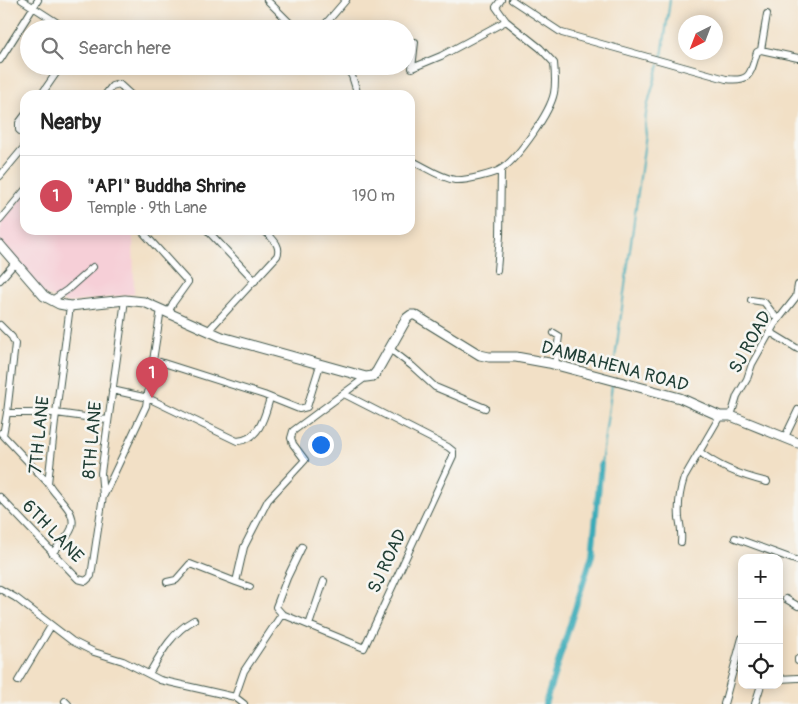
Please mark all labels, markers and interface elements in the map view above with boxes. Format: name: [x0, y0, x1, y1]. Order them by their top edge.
north arrow: [678, 15, 723, 60]
search box: [20, 20, 415, 75]
icon: search: [38, 34, 66, 62]
text: Search here: [78, 36, 171, 60]
text: Nearby: [40, 109, 101, 136]
text: "API" Buddha Shrine: [87, 174, 246, 198]
text: 1: [53, 186, 59, 206]
text: 190 m: [352, 186, 395, 206]
text: Temple · 9th Lane: [87, 198, 207, 218]
street label: SJ ROAD: [724, 307, 777, 377]
street label: DAMBAHENA ROAD: [539, 336, 691, 397]
pin: 1: [136, 357, 168, 398]
street label: 7TH LANE: [24, 395, 55, 475]
street label: 8TH LANE: [78, 400, 107, 480]
your location: [308, 432, 334, 458]
street label: 6TH LANE: [17, 495, 88, 568]
street label: SJ ROAD: [363, 526, 412, 597]
map controls: [738, 554, 783, 689]
button: +: [738, 554, 783, 599]
button: −: [738, 599, 783, 644]
button: locate: [738, 644, 783, 689]

